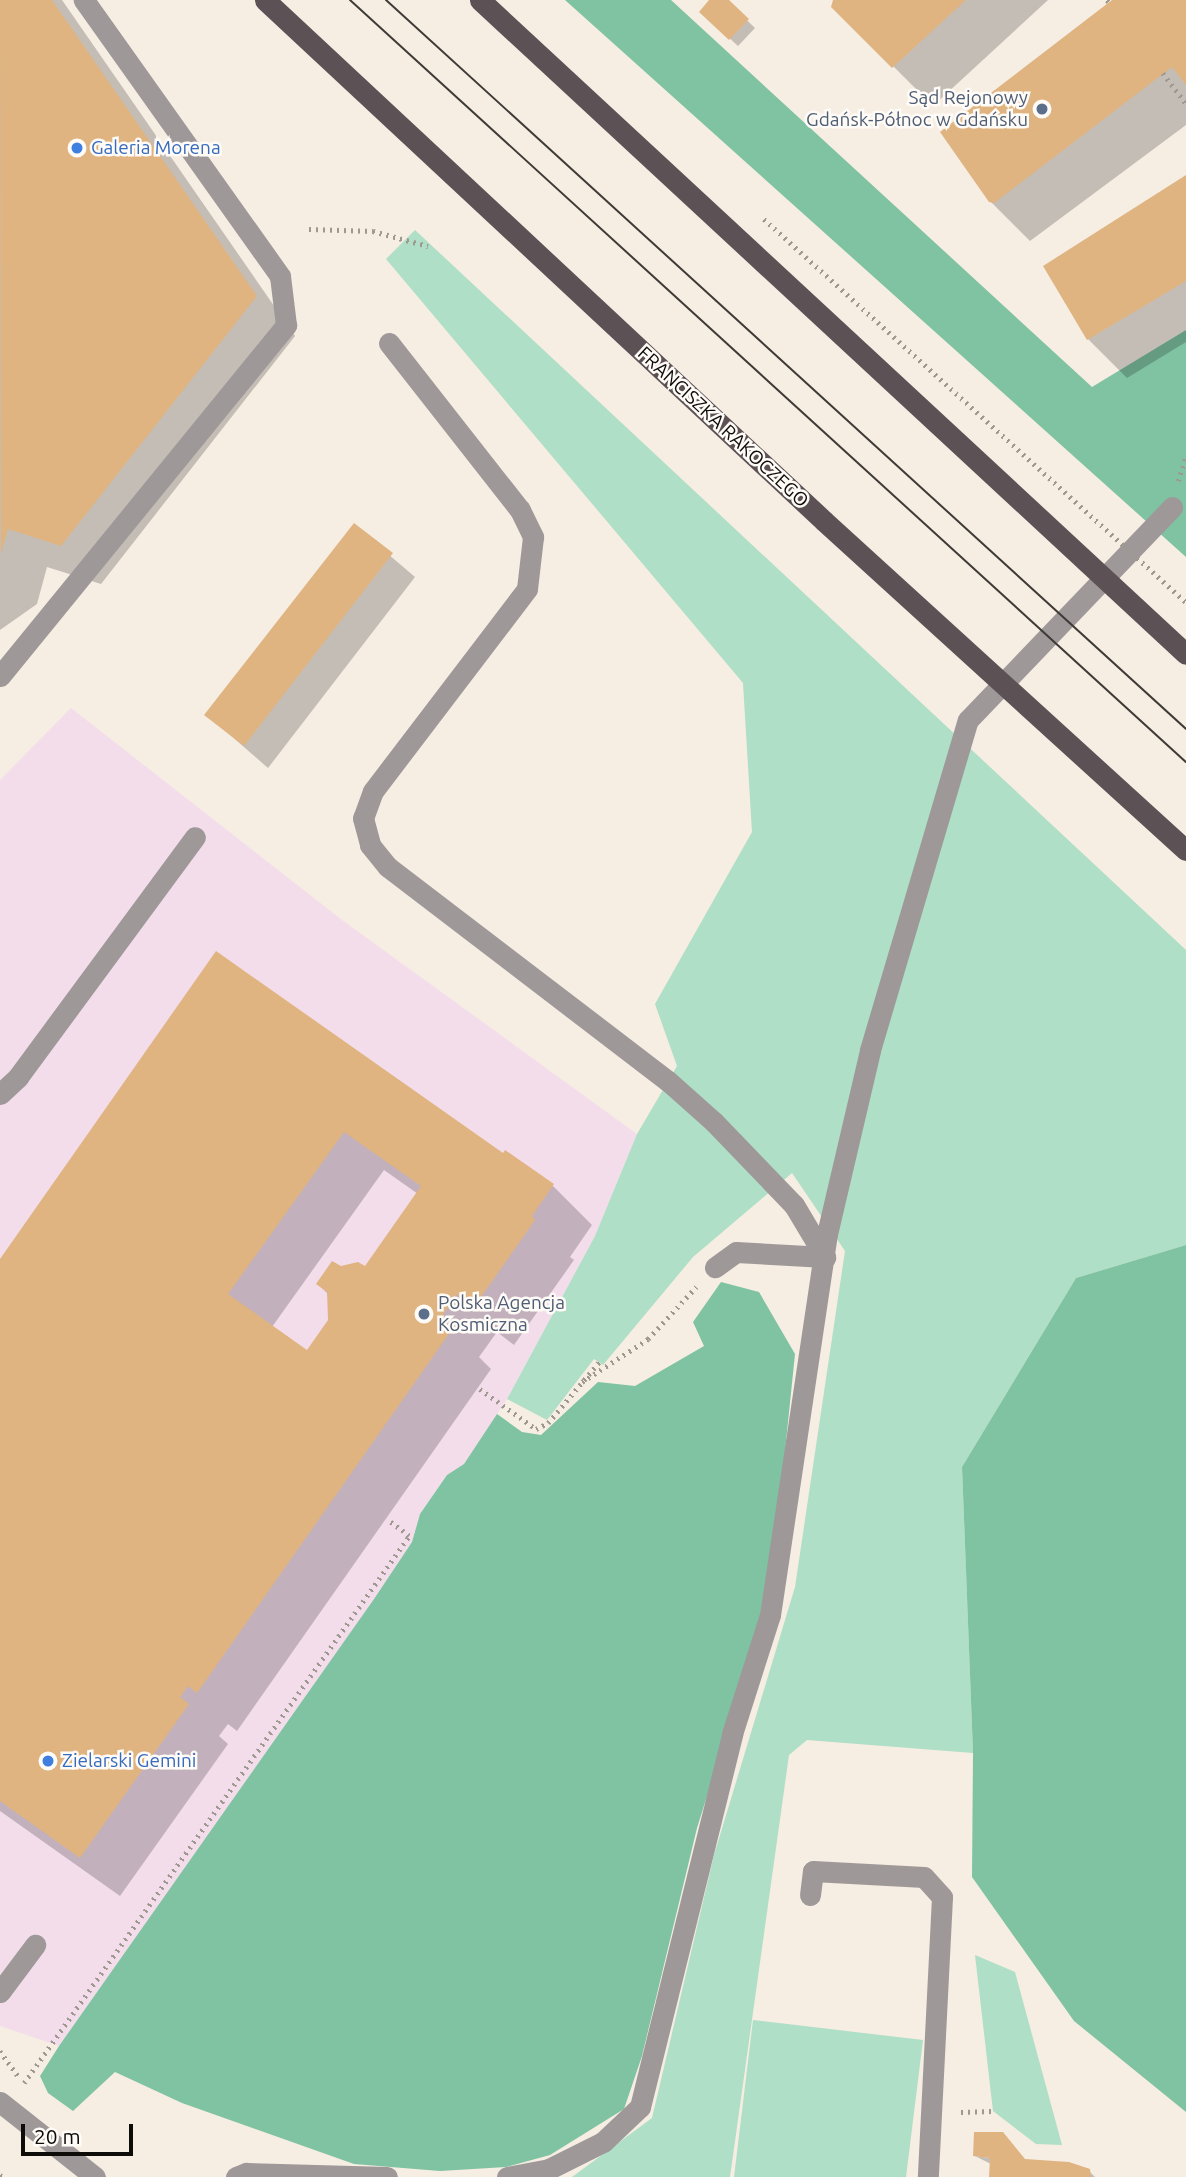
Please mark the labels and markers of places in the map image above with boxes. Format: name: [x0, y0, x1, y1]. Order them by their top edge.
place label: Sąd Rejonowy Gdańsk-Północ w Gdańsku: [806, 87, 1028, 131]
marker: Sąd Rejonowy Gdańsk-Północ w Gdańsku: [1034, 101, 1050, 117]
place label: Galeria Morena: [91, 137, 221, 159]
marker: Galeria Morena: [69, 140, 85, 156]
place label: Polska Agencja Kosmiczna: [438, 1292, 565, 1336]
marker: Polska Agencja Kosmiczna: [416, 1306, 432, 1322]
place label: Zielarski Gemini: [62, 1750, 196, 1772]
marker: Zielarski Gemini: [40, 1753, 56, 1769]

